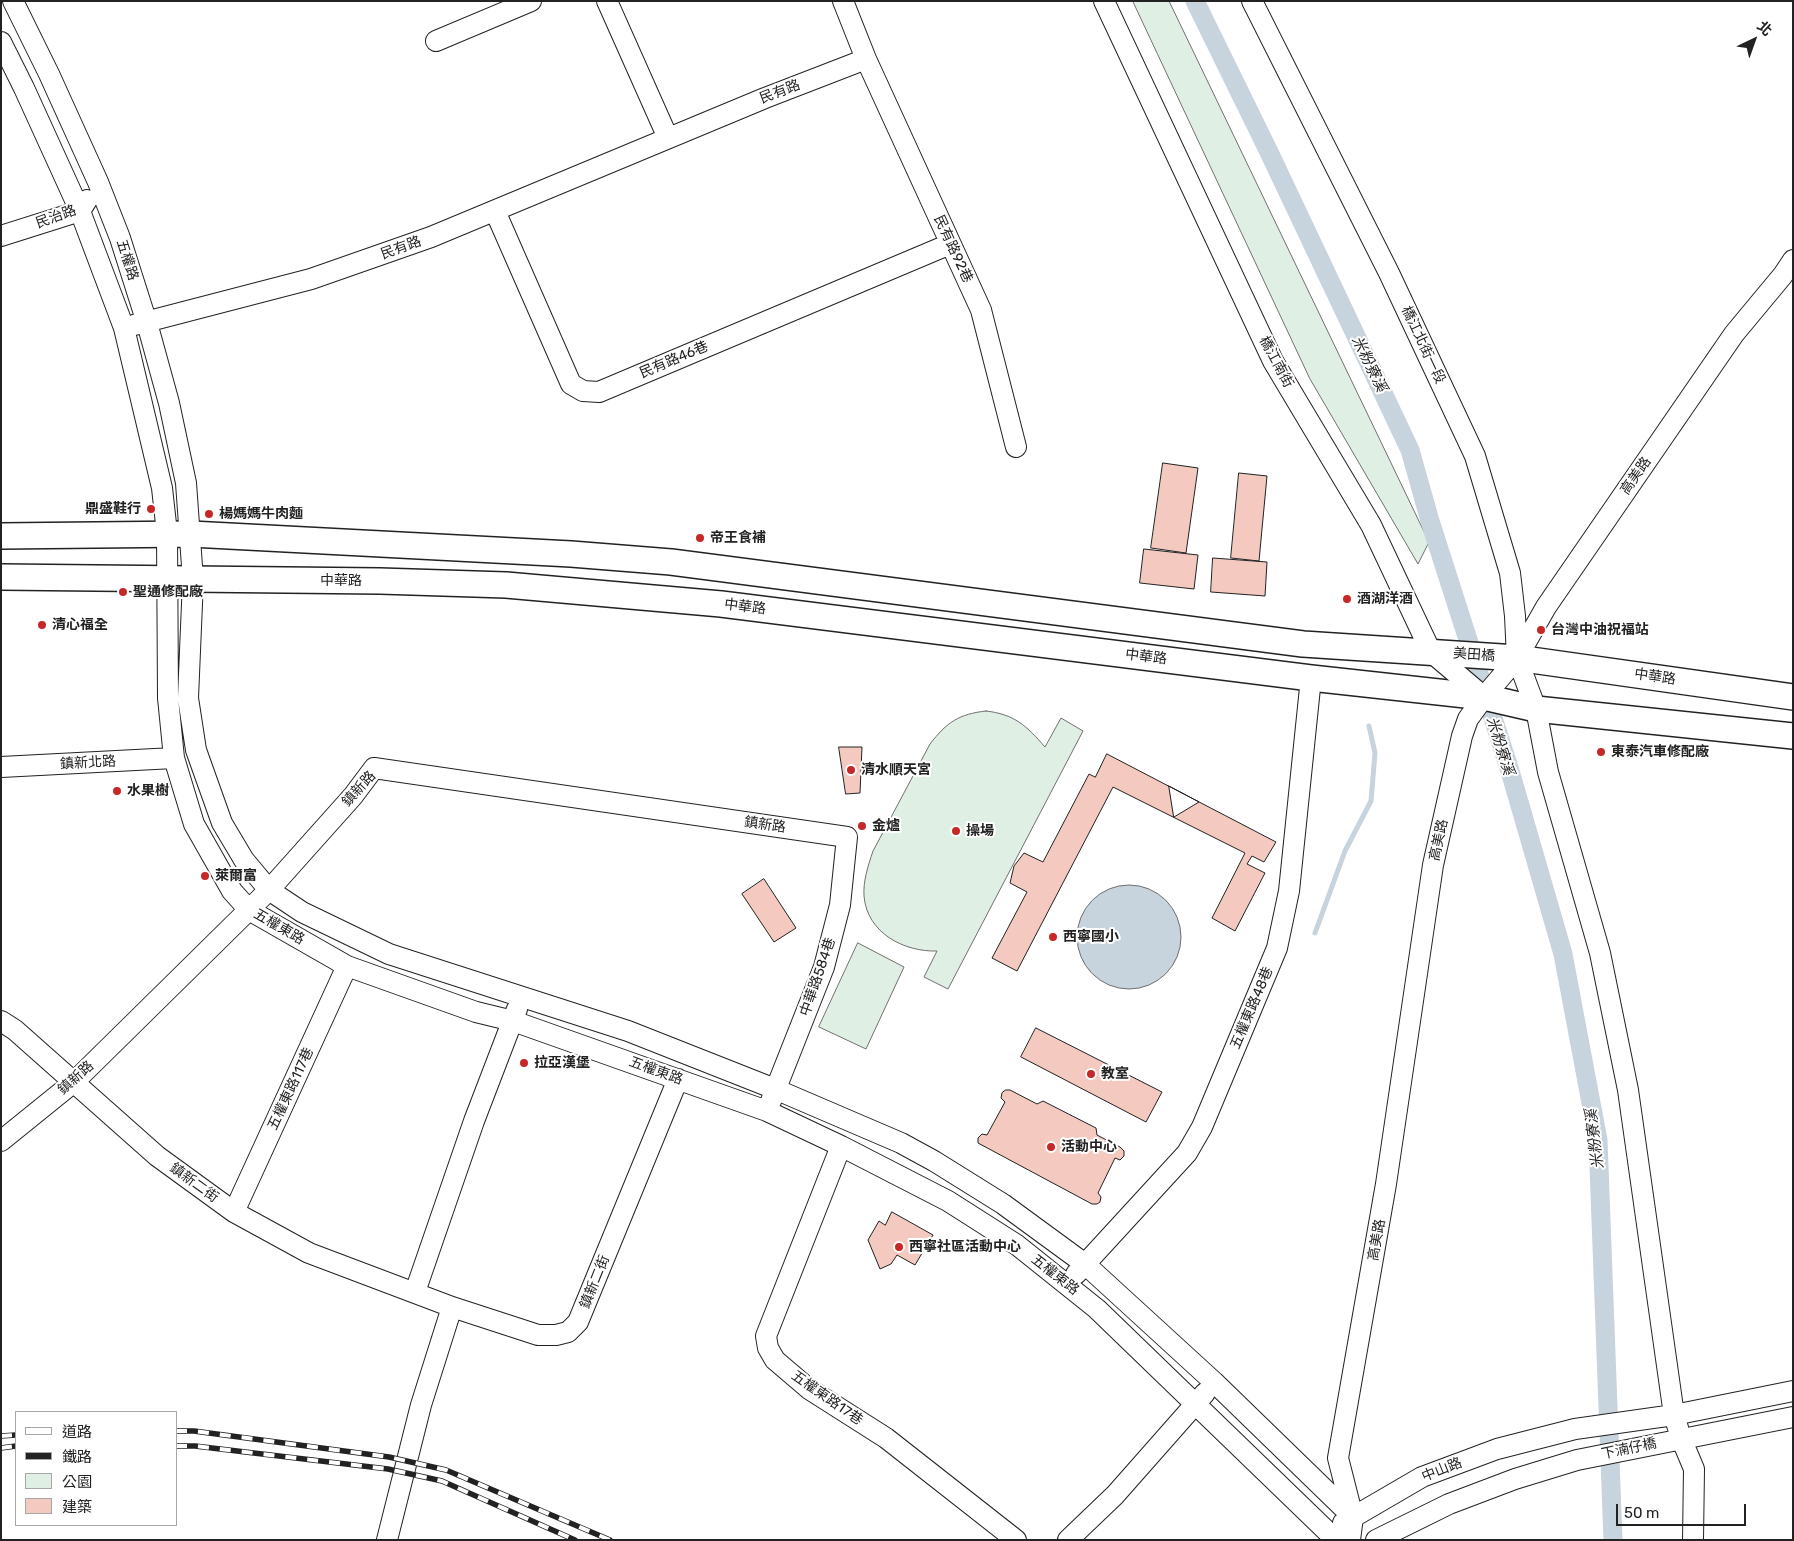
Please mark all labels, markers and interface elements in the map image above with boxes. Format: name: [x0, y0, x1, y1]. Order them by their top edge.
north arrow: [1729, 15, 1779, 65]
text: 北: [1753, 17, 1775, 39]
street label: 民有路: [757, 77, 803, 107]
street label: 民治路: [33, 202, 79, 232]
street label: 民有路92巷: [930, 213, 976, 285]
street label: 民有路: [378, 233, 424, 263]
street label: 五權路: [113, 237, 141, 283]
street label: 橋江北街一段: [1398, 303, 1448, 387]
street label: 橋江南街: [1255, 333, 1297, 391]
water label: 米粉寮溪: [1348, 333, 1390, 395]
street label: 民有路46巷: [637, 338, 711, 382]
street label: 高美路: [1617, 454, 1655, 498]
place label: 鼎盛鞋行: [85, 501, 141, 517]
marker: 鼎盛鞋行: [145, 503, 157, 515]
place label: 楊媽媽牛肉麵: [219, 506, 303, 522]
marker: 楊媽媽牛肉麵: [203, 508, 215, 520]
place label: 帝王食補: [710, 530, 766, 546]
marker: 帝王食補: [694, 532, 706, 544]
street label: 中華路: [320, 573, 362, 589]
place label: 聖通修配廠: [133, 584, 203, 600]
marker: 聖通修配廠: [117, 586, 129, 598]
place label: 酒湖洋酒: [1357, 591, 1413, 607]
marker: 酒湖洋酒: [1341, 593, 1353, 605]
street label: 中華路: [723, 596, 767, 618]
place label: 清心福全: [52, 617, 108, 633]
marker: 清心福全: [36, 619, 48, 631]
place label: 台灣中油祝福站: [1551, 622, 1649, 638]
marker: 台灣中油祝福站: [1535, 624, 1547, 636]
street label: 美田橋: [1452, 645, 1496, 665]
street label: 中華路: [1124, 646, 1168, 668]
street label: 中華路: [1633, 666, 1677, 688]
water label: 米粉寮溪: [1483, 715, 1517, 777]
place label: 東泰汽車修配廠: [1611, 744, 1709, 760]
marker: 東泰汽車修配廠: [1595, 746, 1607, 758]
street label: 鎮新北路: [60, 753, 116, 773]
place label: 清水順天宮: [861, 762, 931, 778]
marker: 清水順天宮: [845, 764, 857, 776]
street label: 鎮新路: [339, 768, 379, 810]
place label: 水果樹: [127, 783, 169, 799]
marker: 水果樹: [111, 785, 123, 797]
street label: 鎮新路: [743, 814, 787, 836]
place label: 金爐: [872, 818, 900, 834]
street label: 高美路: [1426, 818, 1452, 862]
marker: 金爐: [856, 820, 868, 832]
place label: 操場: [966, 823, 994, 839]
marker: 操場: [950, 825, 962, 837]
place label: 萊爾富: [215, 868, 257, 884]
marker: 萊爾富: [199, 870, 211, 882]
street label: 五權東路: [251, 906, 307, 948]
place label: 西寧國小: [1063, 929, 1119, 945]
marker: 西寧國小: [1047, 931, 1059, 943]
street label: 中華路584巷: [797, 936, 839, 1018]
street label: 五權東路48巷: [1227, 964, 1277, 1052]
street label: 五權東路117巷: [265, 1045, 317, 1133]
street label: 五權東路: [627, 1054, 685, 1088]
place label: 拉亞漢堡: [534, 1055, 590, 1071]
marker: 拉亞漢堡: [518, 1057, 530, 1069]
street label: 鎮新路: [55, 1058, 97, 1098]
place label: 教室: [1101, 1066, 1129, 1082]
marker: 教室: [1085, 1068, 1097, 1080]
water label: 米粉寮溪: [1582, 1108, 1608, 1170]
place label: 活動中心: [1061, 1139, 1117, 1155]
marker: 活動中心: [1045, 1141, 1057, 1153]
street label: 鎮新二街: [166, 1160, 222, 1206]
street label: 高美路: [1365, 1218, 1389, 1262]
place label: 西寧社區活動中心: [909, 1239, 1021, 1255]
marker: 西寧社區活動中心: [893, 1241, 905, 1253]
street label: 五權東路: [1028, 1251, 1082, 1299]
street label: 鎮新二街: [577, 1253, 613, 1311]
street label: 五權東路17巷: [788, 1367, 866, 1429]
legend: [15, 1411, 178, 1526]
text: 道路: [62, 1423, 92, 1441]
street label: 下湳仔橋: [1600, 1435, 1658, 1463]
text: 鐵路: [62, 1448, 92, 1466]
street label: 中山路: [1419, 1454, 1465, 1486]
text: 公園: [62, 1473, 92, 1491]
scale bar: [1619, 1494, 1749, 1526]
text: 建築: [62, 1498, 92, 1516]
text: 50 m: [1624, 1504, 1659, 1522]

